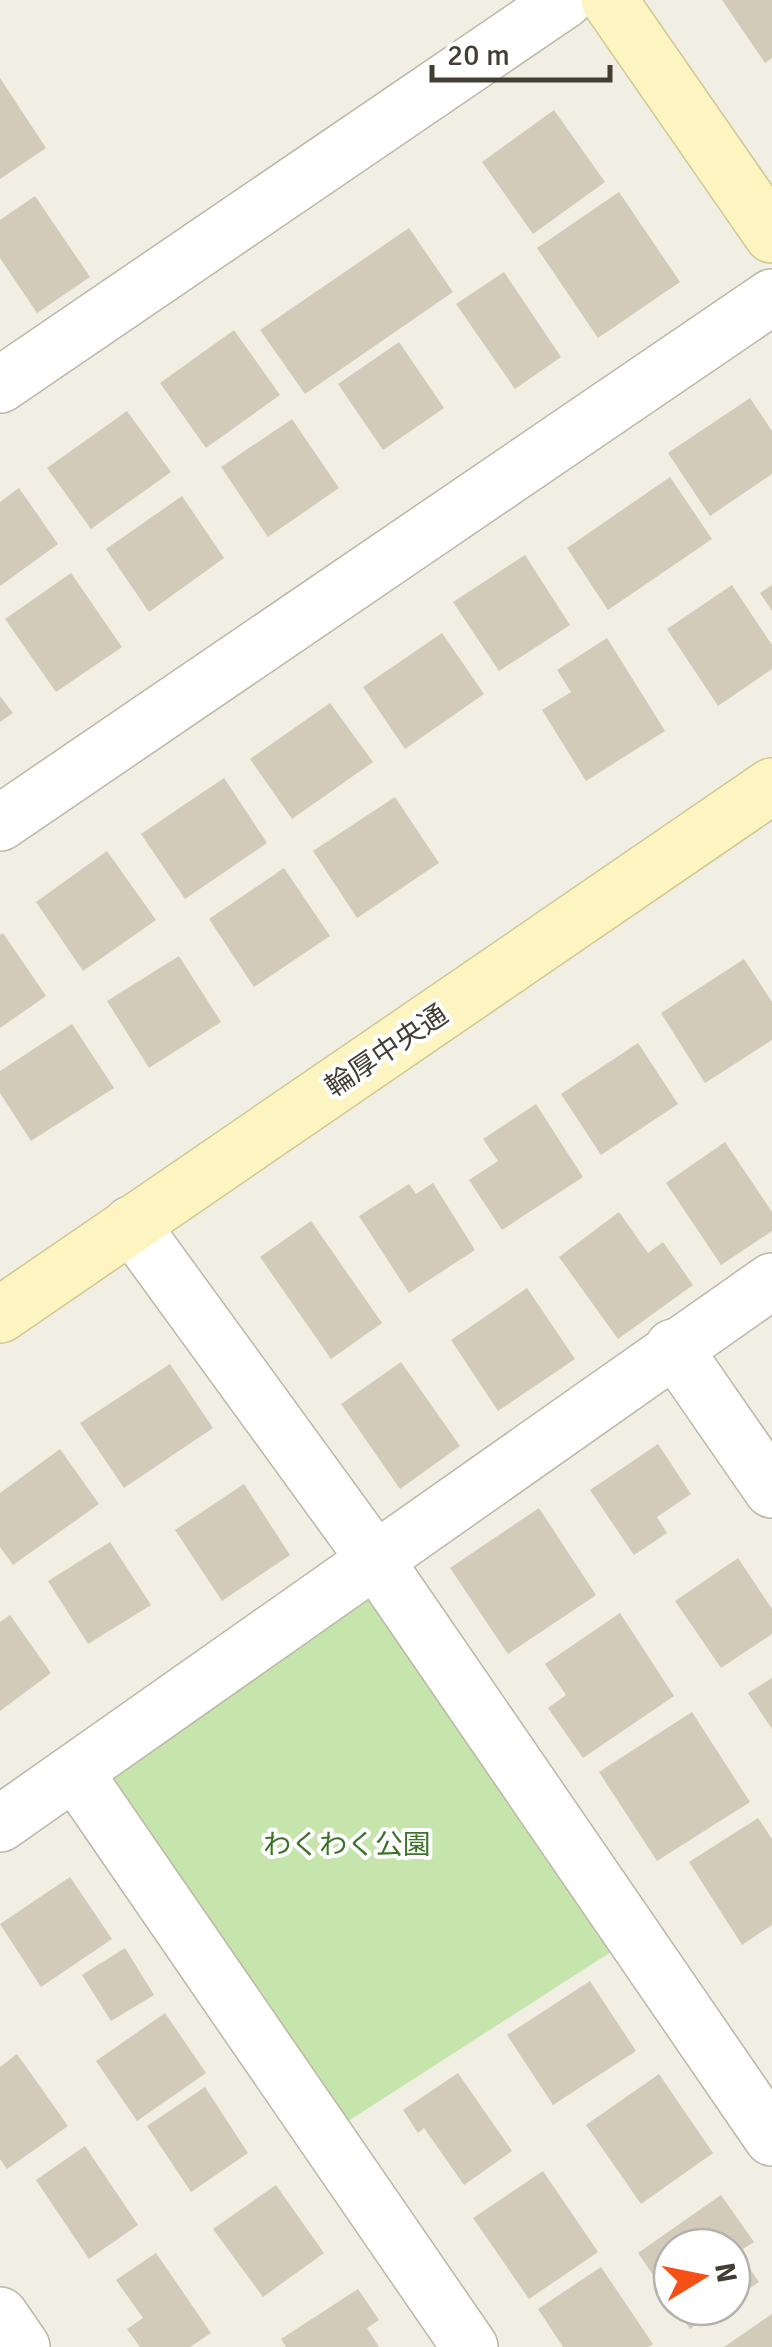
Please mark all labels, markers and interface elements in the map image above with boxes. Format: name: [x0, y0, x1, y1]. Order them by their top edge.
scale bar: [432, 20, 610, 82]
text: 20 m: [447, 37, 510, 74]
street label: 輪厚中央通: [319, 998, 454, 1104]
park label: わくわく公園: [263, 1828, 431, 1862]
north arrow: [652, 2227, 752, 2327]
text: N: [707, 2260, 744, 2285]

